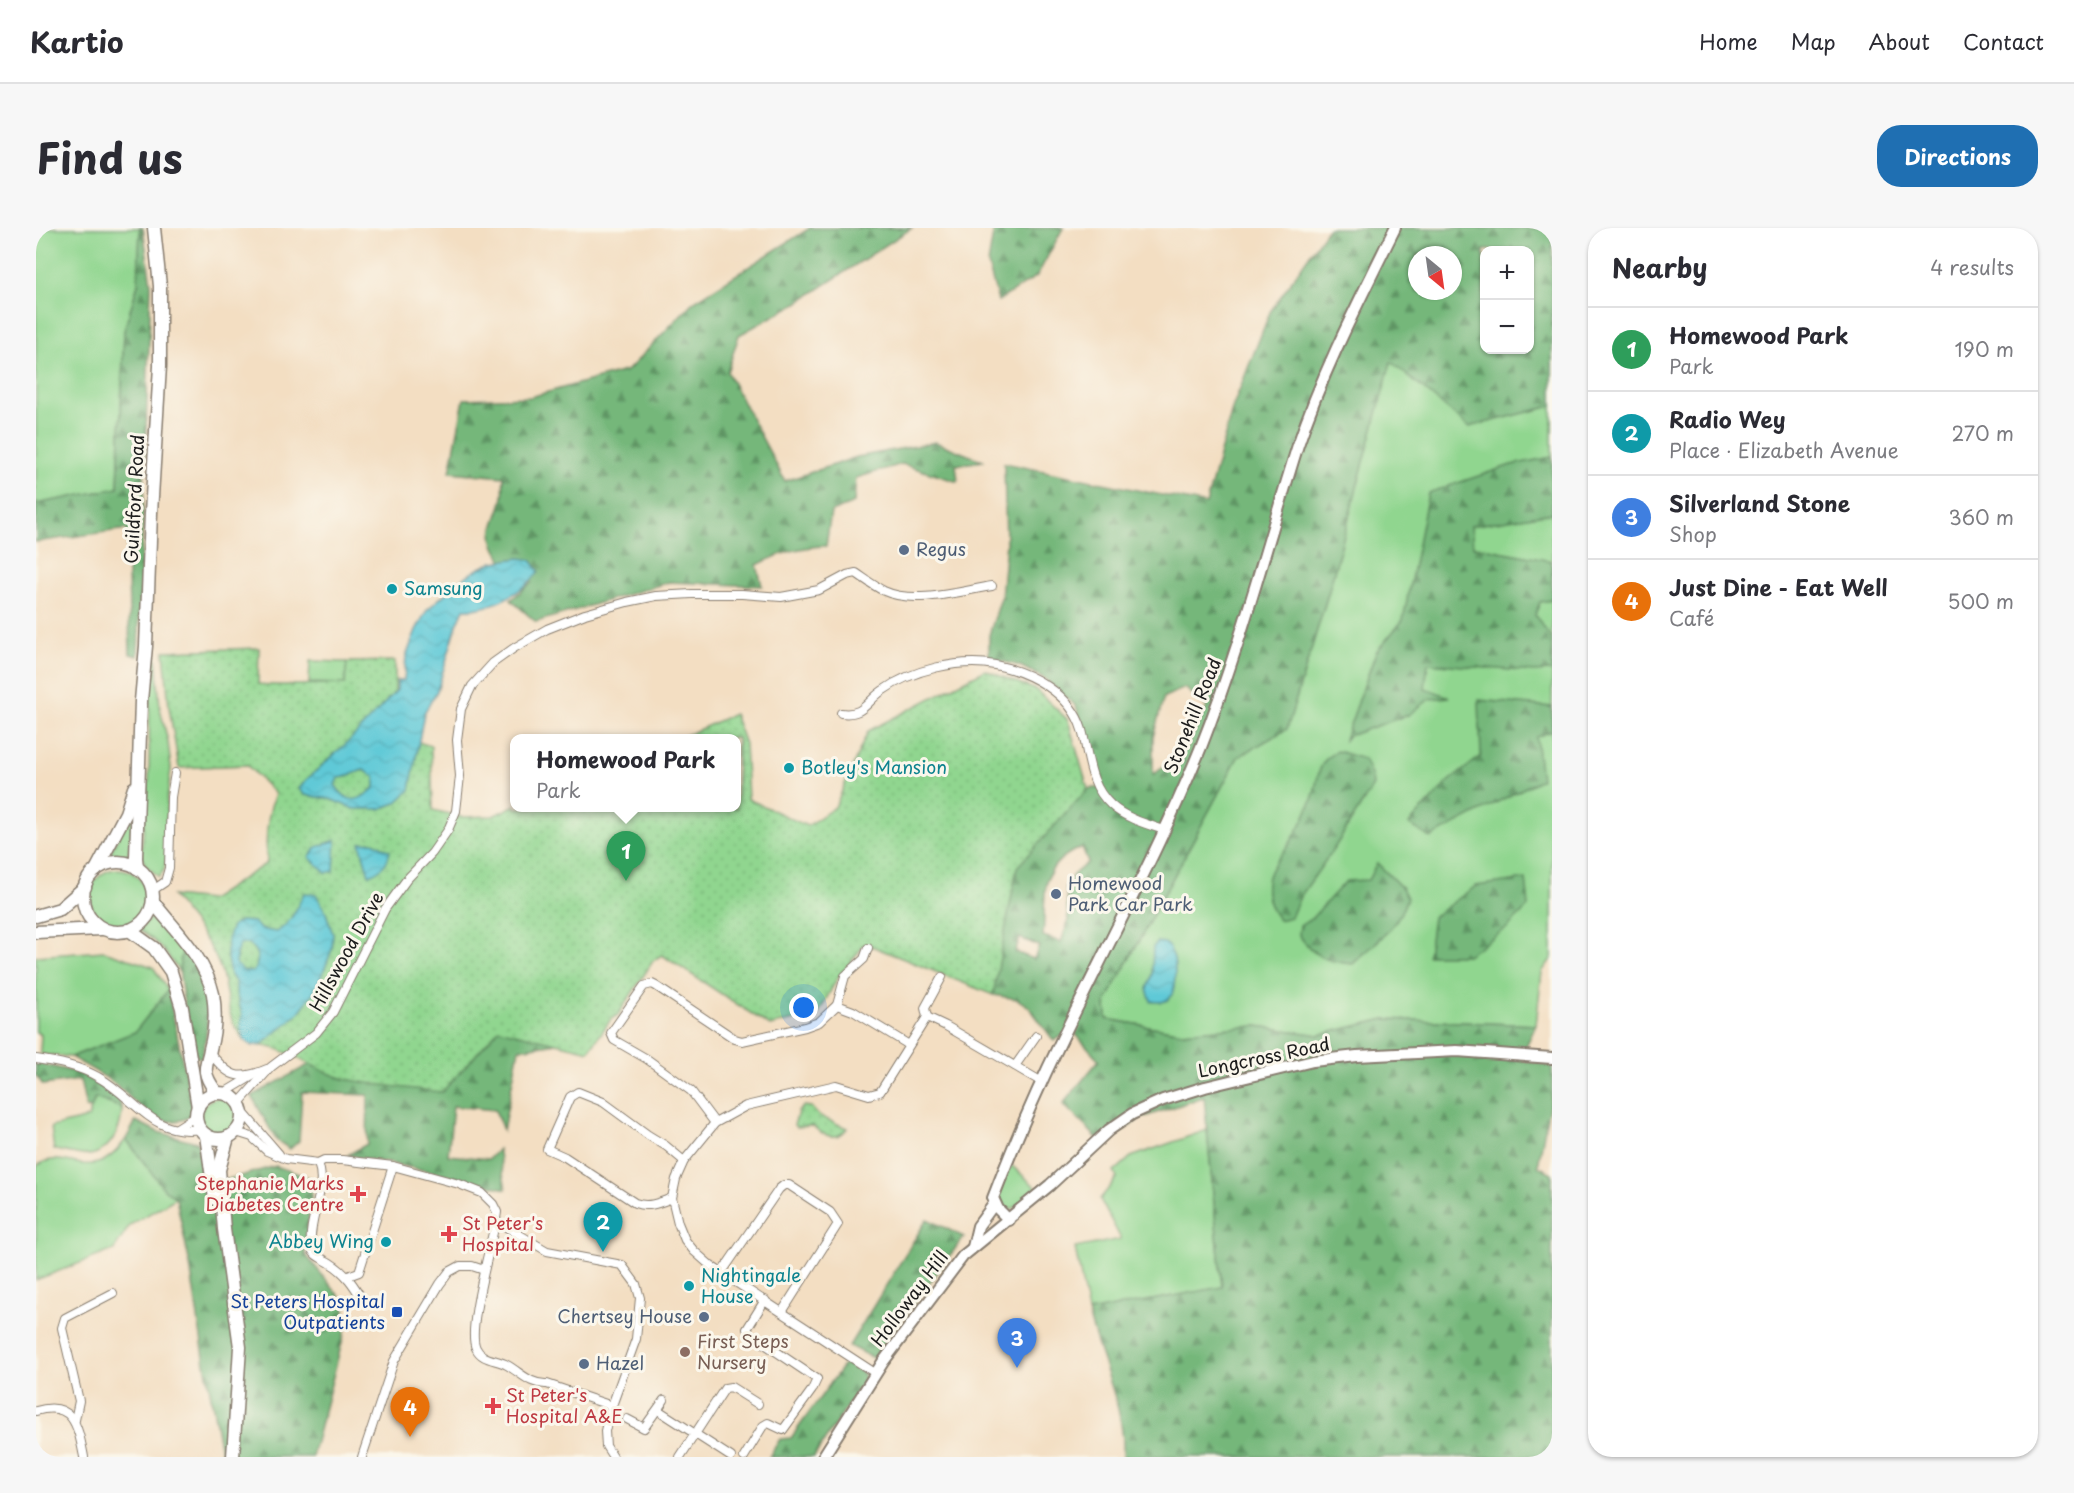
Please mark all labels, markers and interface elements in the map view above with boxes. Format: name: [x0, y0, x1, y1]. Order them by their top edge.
text: Kartio: [30, 20, 124, 63]
text: Home: [1699, 25, 1758, 57]
text: Map: [1791, 25, 1836, 57]
text: About: [1869, 25, 1930, 57]
text: Contact: [1963, 25, 2044, 57]
text: Find us: [36, 125, 183, 188]
button: Directions: [1877, 125, 2038, 187]
north arrow: [1408, 246, 1462, 300]
map controls: [1480, 246, 1534, 354]
button: +: [1480, 246, 1534, 300]
text: Nearby: [1612, 248, 1707, 287]
text: 4 results: [1930, 252, 2014, 282]
button: −: [1480, 300, 1534, 354]
text: Homewood Park: [1669, 318, 1848, 351]
text: 1: [1627, 334, 1636, 364]
text: 190 m: [1955, 334, 2014, 364]
text: Park: [1669, 351, 1714, 381]
text: Radio Wey: [1669, 402, 1786, 435]
text: 2: [1624, 418, 1639, 448]
text: 270 m: [1951, 418, 2014, 448]
street label: Guildford Road: [117, 434, 150, 564]
text: Place · Elizabeth Avenue: [1669, 435, 1899, 465]
text: Silverland Stone: [1669, 486, 1850, 519]
text: 3: [1625, 502, 1638, 532]
text: 360 m: [1948, 502, 2014, 532]
text: Shop: [1669, 519, 1717, 549]
place label: Regus: [916, 535, 966, 562]
marker: Regus: [897, 543, 911, 557]
text: Just Dine - Eat Well: [1669, 570, 1888, 603]
place label: Samsung: [404, 574, 483, 601]
marker: Samsung: [385, 582, 399, 596]
text: 4: [1625, 586, 1638, 616]
text: 500 m: [1947, 586, 2014, 616]
text: Café: [1669, 603, 1714, 633]
street label: Stonehill Road: [1156, 653, 1227, 777]
popup: [510, 734, 741, 812]
text: Homewood Park: [536, 742, 715, 775]
place label: Botley's Mansion: [801, 753, 947, 780]
marker: Botley's Mansion: [782, 761, 796, 775]
text: Park: [536, 775, 581, 805]
pin: 1: [606, 832, 646, 881]
place label: Homewood Park Car Park: [1068, 869, 1193, 917]
street label: Hillswood Drive: [302, 887, 390, 1016]
marker: Homewood Park Car Park: [1049, 887, 1063, 901]
your location: [789, 993, 818, 1022]
street label: Longcross Road: [1195, 1029, 1332, 1084]
place label: Stephanie Marks Diabetes Centre: [197, 1169, 344, 1217]
marker: Stephanie Marks Diabetes Centre: [349, 1185, 367, 1203]
pin: 2: [584, 1202, 622, 1252]
place label: St Peter's Hospital: [462, 1209, 543, 1257]
marker: St Peter's Hospital: [440, 1225, 458, 1243]
place label: Abbey Wing: [269, 1227, 374, 1254]
marker: Abbey Wing: [379, 1235, 393, 1249]
street label: Holloway Hill: [864, 1244, 954, 1352]
place label: Nightingale House: [701, 1261, 801, 1309]
marker: Nightingale House: [682, 1279, 696, 1293]
place label: St Peters Hospital Outpatients: [230, 1287, 385, 1335]
place label: Chertsey House: [557, 1302, 692, 1329]
marker: St Peters Hospital Outpatients: [390, 1305, 404, 1319]
marker: Chertsey House: [697, 1310, 711, 1324]
pin: 3: [998, 1318, 1036, 1368]
place label: First Steps Nursery: [697, 1327, 789, 1375]
marker: First Steps Nursery: [678, 1345, 692, 1359]
place label: Hazel: [596, 1349, 644, 1376]
marker: Hazel: [577, 1357, 591, 1371]
place label: St Peter's Hospital A&E: [506, 1381, 623, 1429]
pin: 4: [390, 1388, 430, 1437]
marker: St Peter's Hospital A&E: [484, 1397, 502, 1415]

